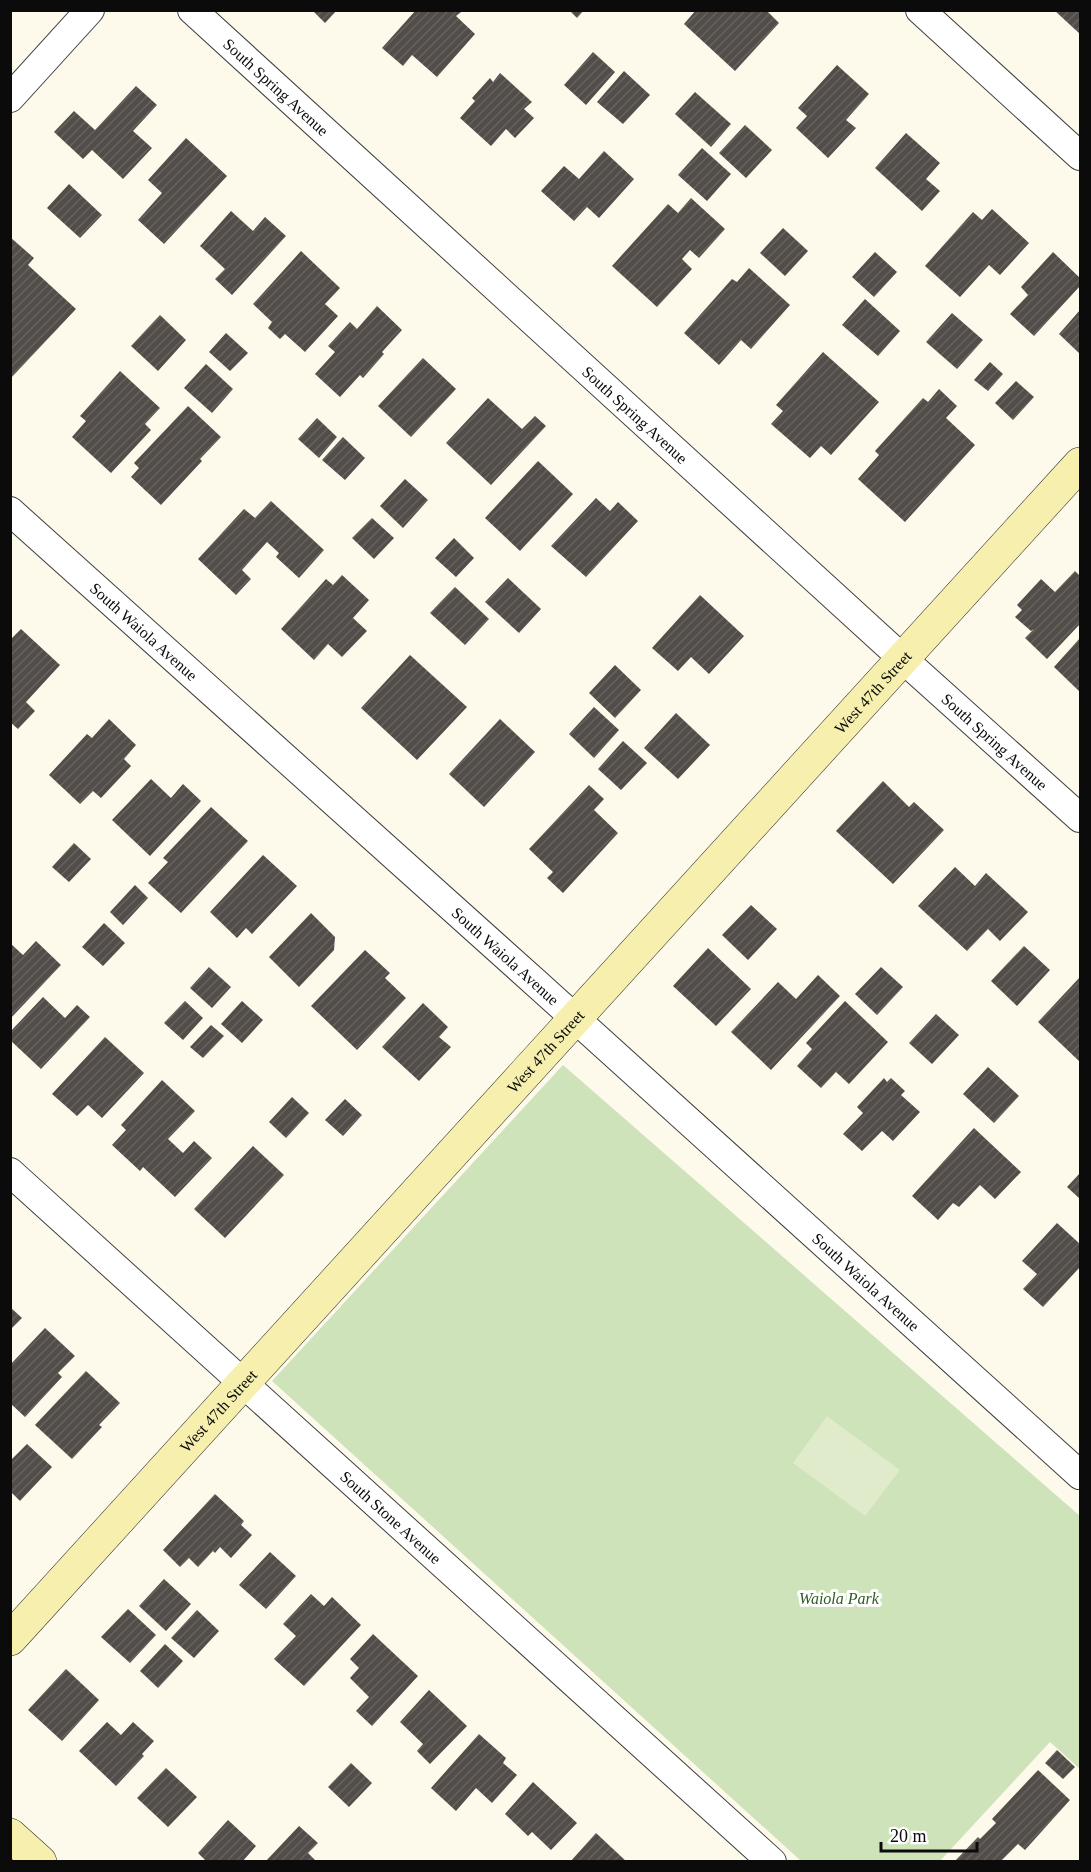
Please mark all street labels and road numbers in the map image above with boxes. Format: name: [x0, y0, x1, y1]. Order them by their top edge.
street label: South Spring Avenue: [220, 35, 332, 139]
street label: South Spring Avenue: [579, 363, 691, 467]
street label: South Waiola Avenue: [87, 579, 201, 684]
street label: West 47th Street: [831, 647, 915, 737]
street label: South Spring Avenue: [938, 690, 1051, 793]
street label: South Waiola Avenue: [448, 904, 562, 1009]
street label: West 47th Street: [504, 1006, 588, 1096]
street label: South Waiola Avenue: [809, 1230, 923, 1335]
street label: West 47th Street: [177, 1366, 261, 1456]
street label: South Stone Avenue: [337, 1468, 444, 1567]

